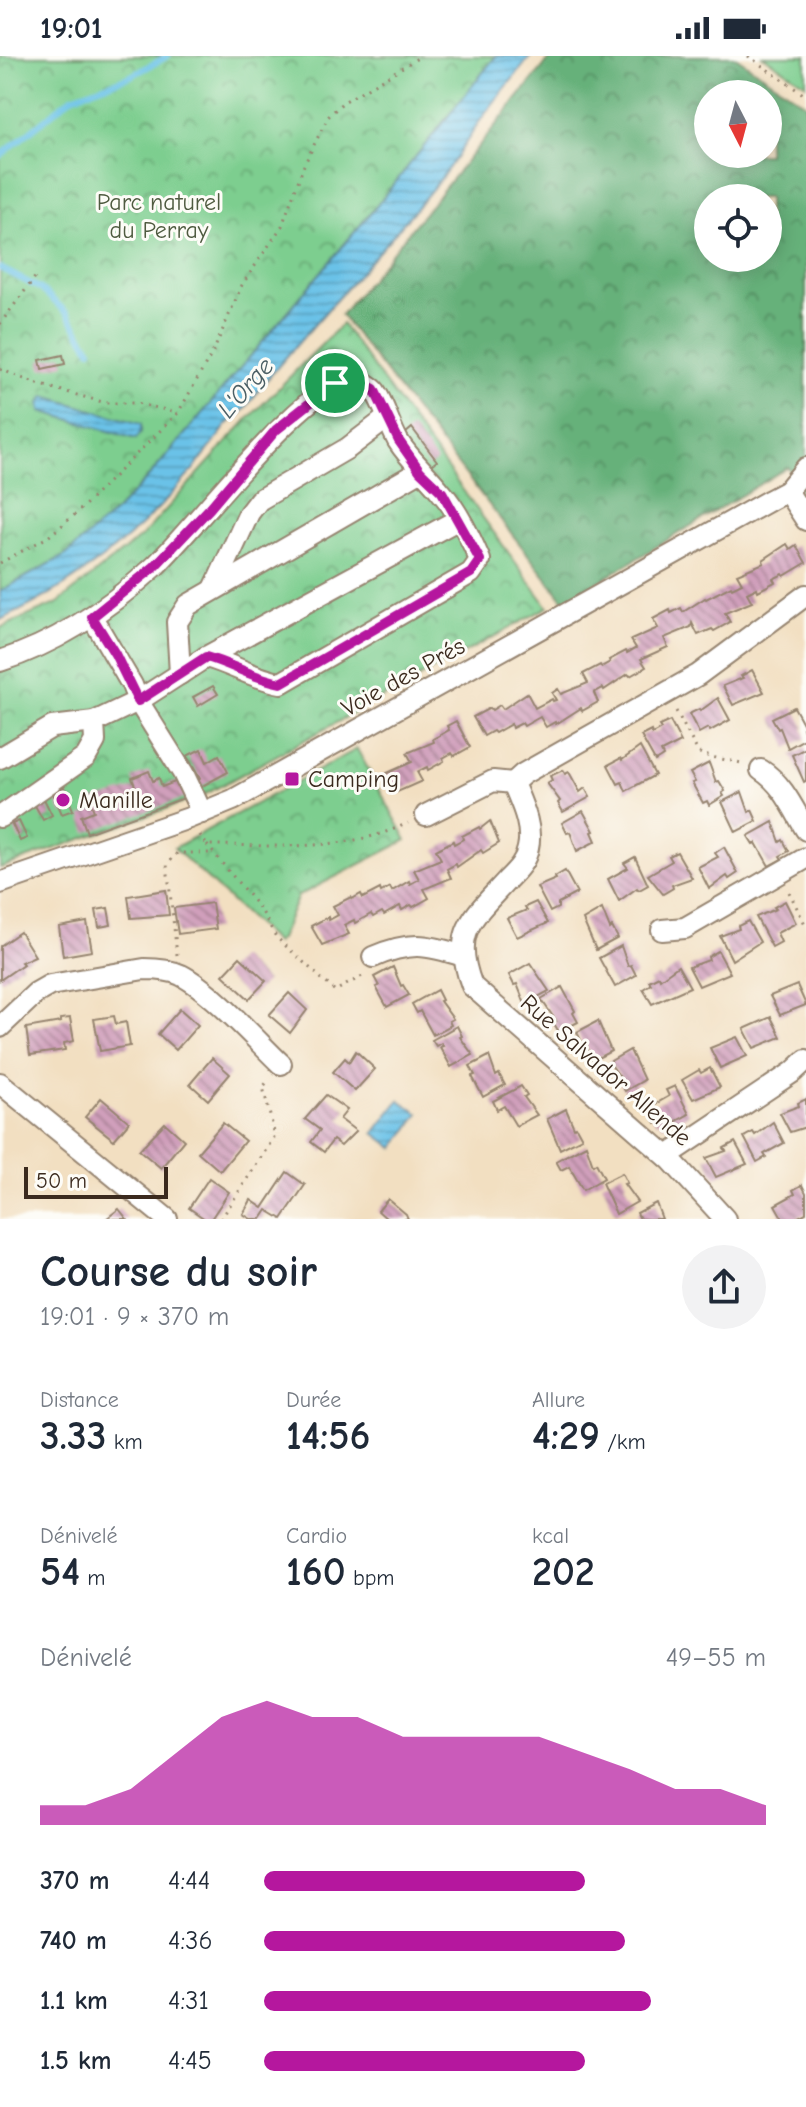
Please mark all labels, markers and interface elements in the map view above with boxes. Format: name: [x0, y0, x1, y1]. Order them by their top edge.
text: 19:01: [40, 11, 103, 46]
north arrow: [694, 80, 782, 168]
map controls: [694, 80, 782, 272]
button: locate: [694, 184, 782, 272]
park label: Parc naturel du Perray: [97, 188, 221, 244]
pin: [301, 349, 369, 417]
water label: L'Orge: [212, 352, 280, 424]
icon: arrive: [313, 361, 357, 405]
street label: Voie des Prés: [336, 632, 470, 722]
place label: Camping: [308, 765, 399, 793]
marker: Camping: [283, 770, 301, 788]
place label: Manille: [79, 786, 153, 814]
marker: Manille: [54, 791, 72, 809]
street label: Rue Salvador Allende: [515, 988, 697, 1152]
scale bar: [24, 1163, 168, 1199]
text: 50 m: [36, 1168, 87, 1194]
button: share: [682, 1245, 766, 1329]
text: Course du soir: [40, 1246, 317, 1297]
text: 19:01 · 9 × 370 m: [40, 1302, 229, 1332]
text: Distance: [40, 1387, 119, 1413]
text: Durée: [286, 1387, 341, 1413]
text: Allure: [532, 1387, 585, 1413]
text: 3.33: [40, 1413, 106, 1459]
text: 14:56: [286, 1413, 371, 1459]
text: 4:29: [532, 1413, 600, 1459]
text: km: [106, 1429, 143, 1455]
text: /km: [600, 1429, 646, 1455]
text: Dénivelé: [40, 1523, 118, 1549]
text: Cardio: [286, 1523, 347, 1549]
text: kcal: [532, 1523, 569, 1549]
text: 54: [40, 1549, 80, 1595]
text: 160: [286, 1549, 346, 1595]
text: 202: [532, 1549, 595, 1595]
text: m: [80, 1565, 106, 1591]
text: bpm: [346, 1565, 395, 1591]
text: Dénivelé: [40, 1643, 132, 1673]
text: 49–55 m: [666, 1643, 766, 1673]
text: 370 m: [40, 1866, 109, 1896]
text: 4:44: [168, 1866, 210, 1896]
text: 740 m: [40, 1926, 107, 1956]
text: 4:36: [168, 1926, 213, 1956]
text: 1.1 km: [40, 1986, 108, 2016]
text: 4:31: [168, 1986, 209, 2016]
text: 1.5 km: [40, 2046, 111, 2076]
text: 4:45: [168, 2046, 212, 2076]

